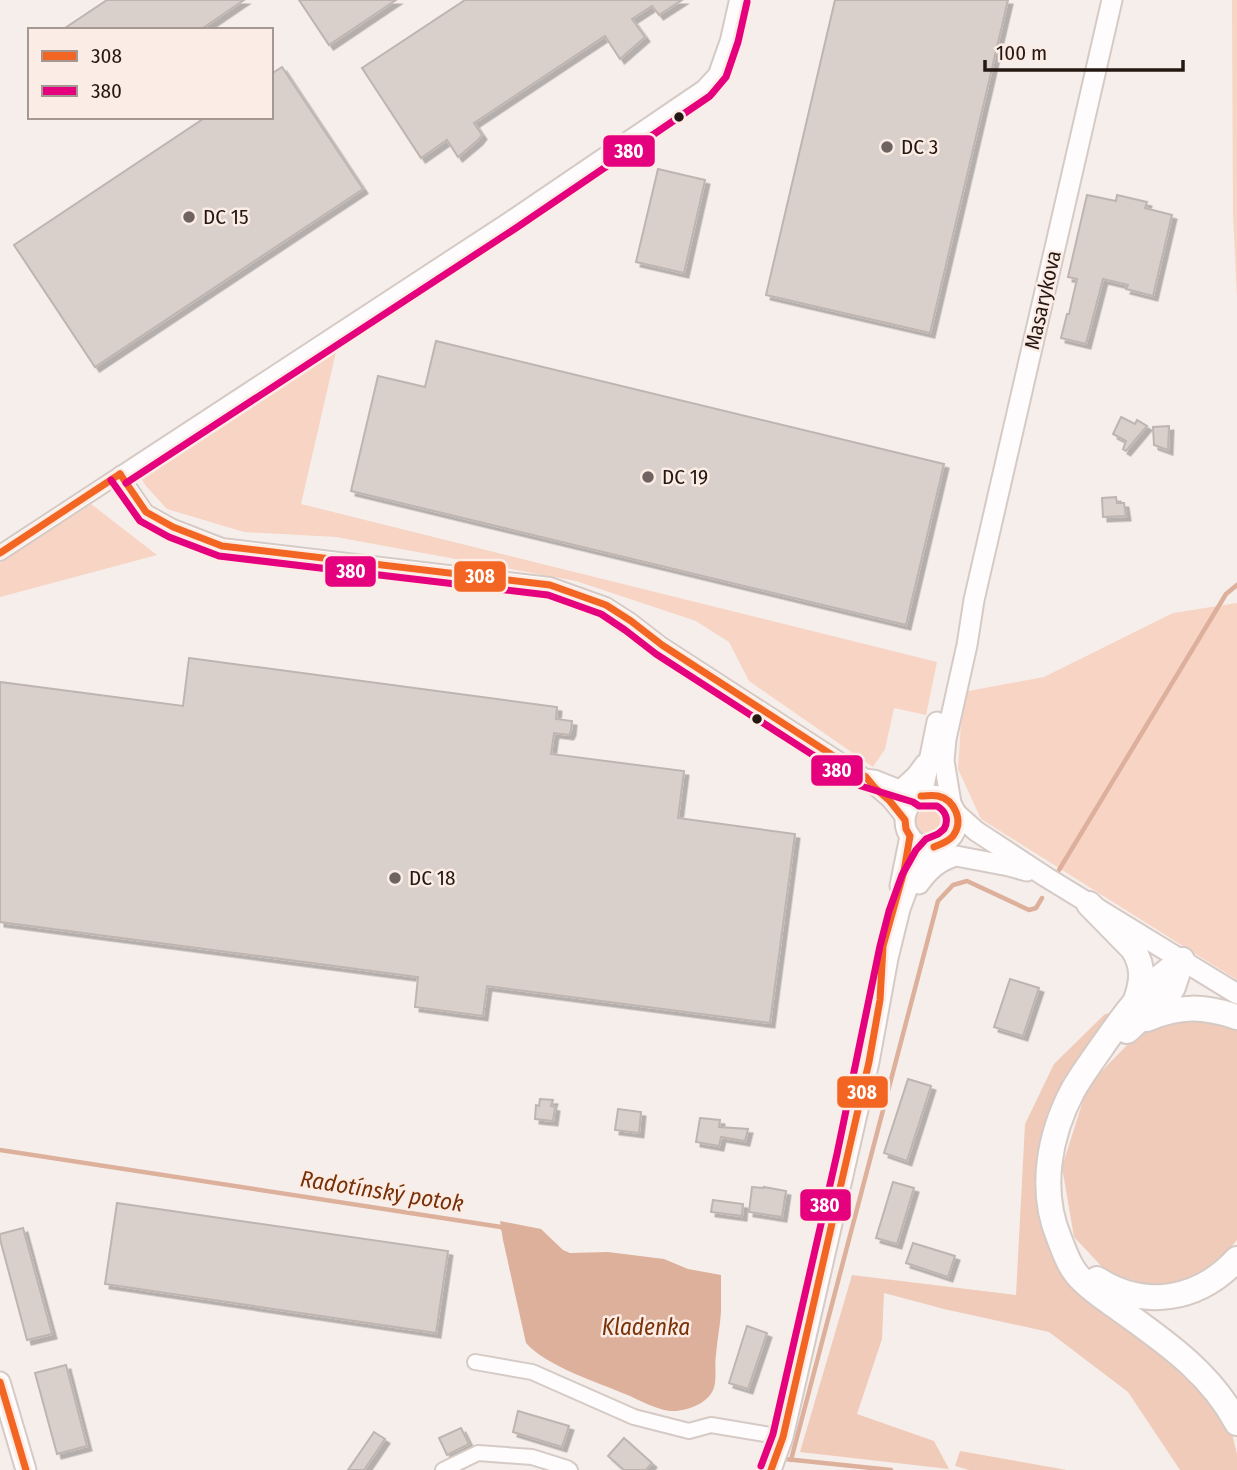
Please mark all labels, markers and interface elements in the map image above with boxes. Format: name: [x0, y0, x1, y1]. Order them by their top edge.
legend: [28, 28, 273, 119]
scale bar: [985, 28, 1183, 72]
text: 100 m: [996, 40, 1047, 66]
text: 308: [91, 43, 122, 69]
text: 380: [91, 78, 122, 104]
unlabelled marker: [672, 110, 686, 124]
line badge: 380: [602, 134, 656, 168]
place label: DC 3: [901, 134, 938, 160]
marker: DC 3: [879, 139, 895, 155]
text: 380: [613, 140, 644, 163]
place label: DC 15: [203, 204, 249, 230]
marker: DC 15: [181, 209, 197, 225]
street label: Masarykova: [1019, 248, 1067, 352]
place label: DC 19: [662, 464, 708, 490]
marker: DC 19: [640, 469, 656, 485]
line badge: 380: [324, 555, 377, 588]
text: 380: [335, 560, 366, 583]
line badge: 308: [453, 560, 507, 593]
text: 308: [464, 565, 495, 588]
unlabelled marker: [750, 712, 764, 726]
line badge: 380: [810, 754, 864, 787]
text: 380: [821, 759, 852, 782]
place label: DC 18: [409, 865, 456, 891]
marker: DC 18: [387, 870, 403, 886]
line badge: 308: [836, 1075, 889, 1109]
text: 308: [846, 1081, 877, 1104]
water label: Radotínský potok: [298, 1164, 466, 1218]
line badge: 380: [799, 1188, 852, 1222]
text: 380: [809, 1194, 840, 1217]
water label: Kladenka: [602, 1313, 690, 1341]

